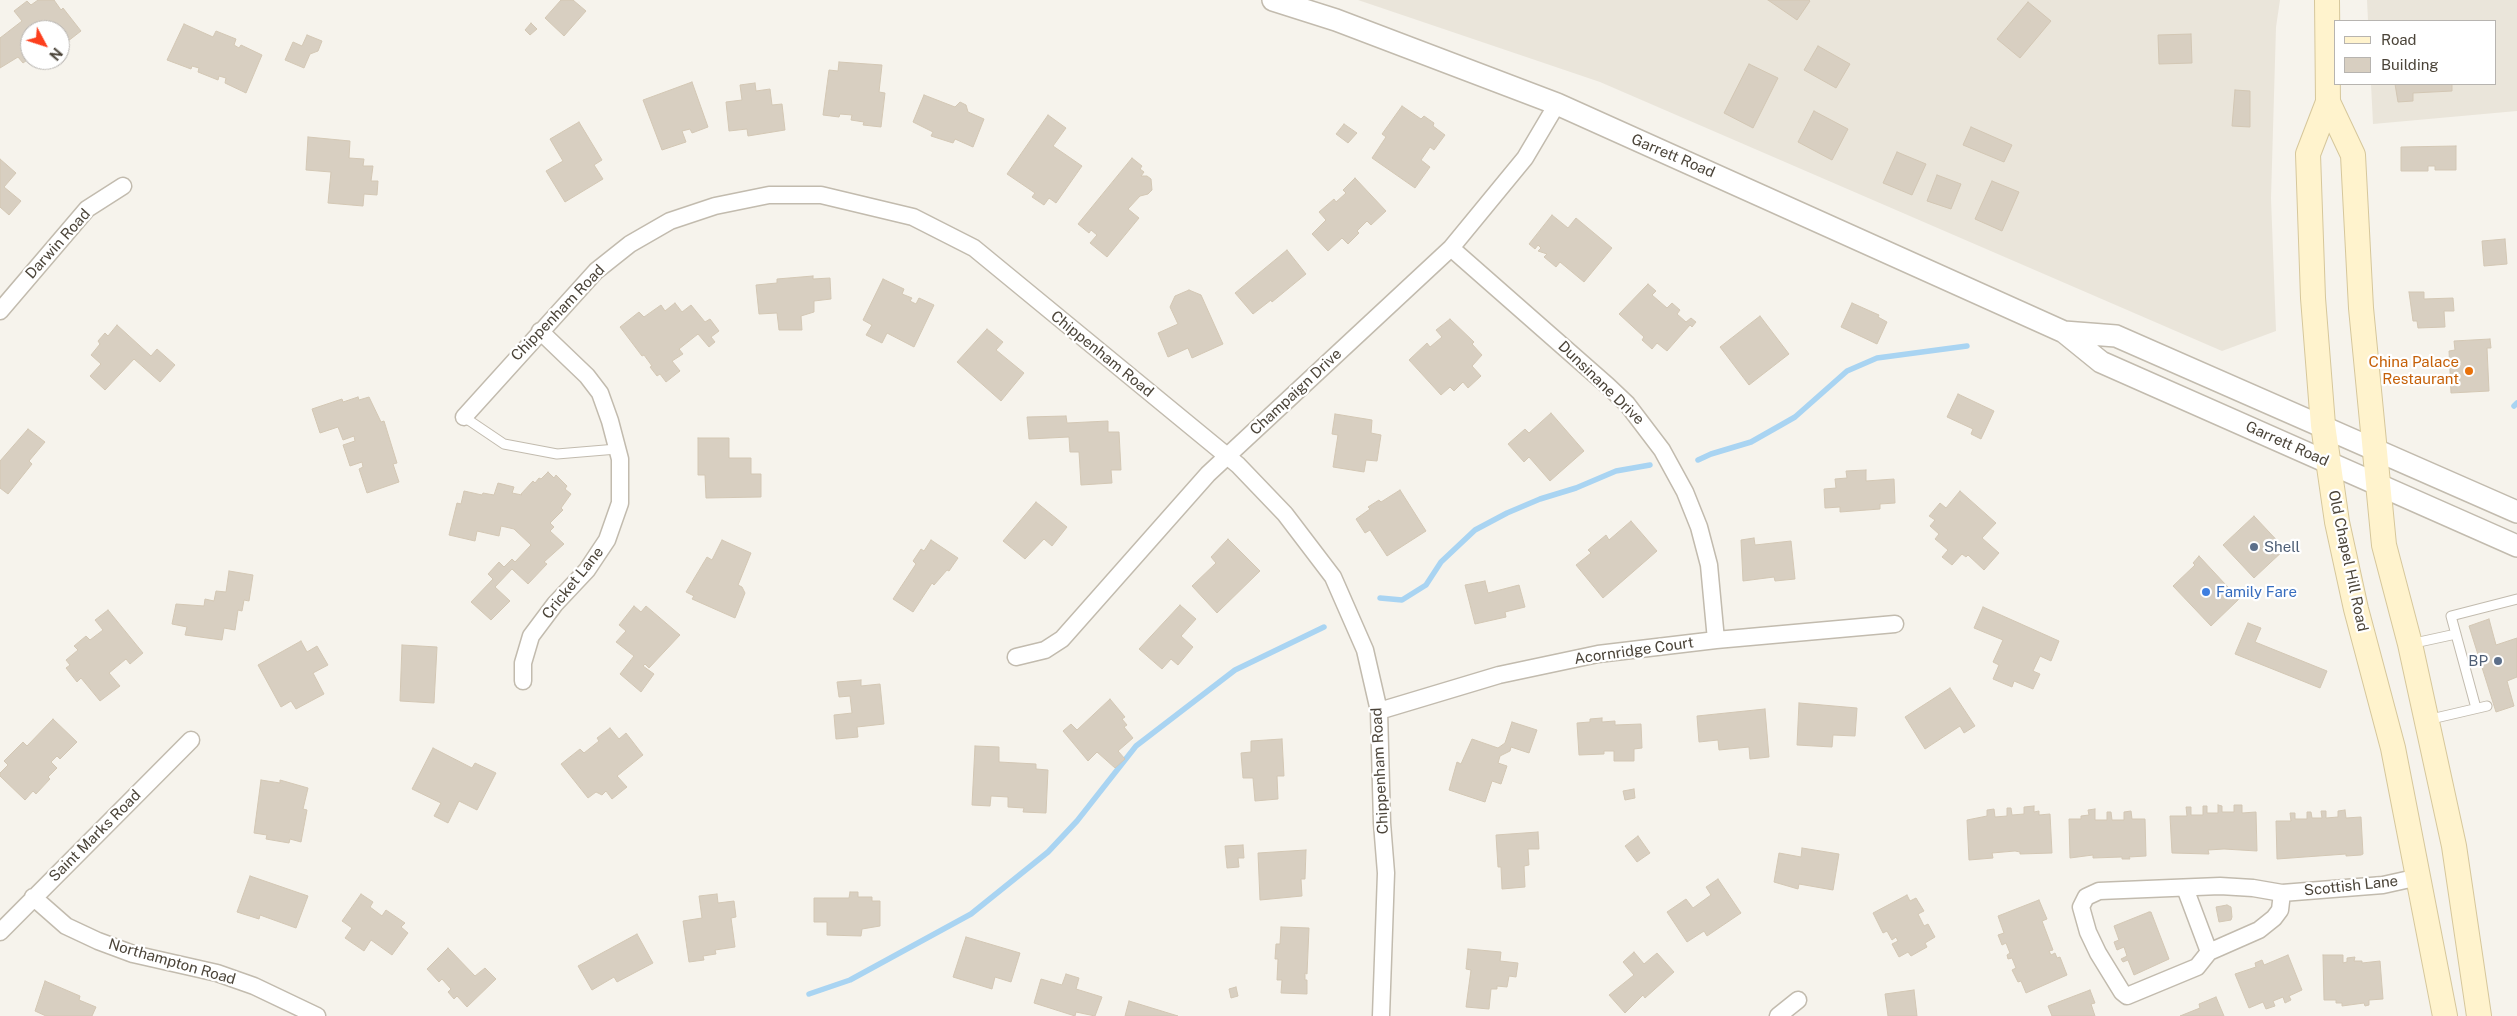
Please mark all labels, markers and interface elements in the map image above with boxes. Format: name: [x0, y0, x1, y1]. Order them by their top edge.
north arrow: [20, 20, 70, 70]
legend: [2334, 20, 2497, 85]
text: Road: [2381, 31, 2417, 48]
text: N: [46, 45, 65, 63]
text: Building: [2381, 56, 2439, 73]
street label: Garrett Road: [1628, 130, 1718, 182]
street label: Darwin Road: [22, 205, 94, 283]
street label: Chippenham Road: [507, 261, 609, 365]
street label: Chippenham Road: [1047, 307, 1157, 401]
street label: Dunsinane Drive: [1554, 337, 1648, 429]
street label: Champaign Drive: [1247, 345, 1345, 439]
place label: China Palace Restaurant: [2369, 353, 2459, 388]
marker: China Palace Restaurant: [2463, 365, 2475, 377]
street label: Garrett Road: [2243, 418, 2331, 470]
street label: Old Chapel Hill Road: [2324, 489, 2372, 633]
place label: Shell: [2264, 538, 2300, 556]
marker: Shell: [2248, 541, 2260, 553]
street label: Cricket Lane: [538, 543, 608, 623]
place label: Family Fare: [2216, 583, 2297, 601]
marker: Family Fare: [2200, 586, 2212, 598]
street label: Acornridge Court: [1573, 634, 1695, 668]
place label: BP: [2468, 652, 2488, 670]
marker: BP: [2492, 655, 2504, 667]
street label: Chippenham Road: [1368, 707, 1392, 835]
street label: Saint Marks Road: [45, 786, 145, 886]
street label: Scottish Lane: [2303, 872, 2399, 900]
street label: Northampton Road: [106, 935, 238, 989]

